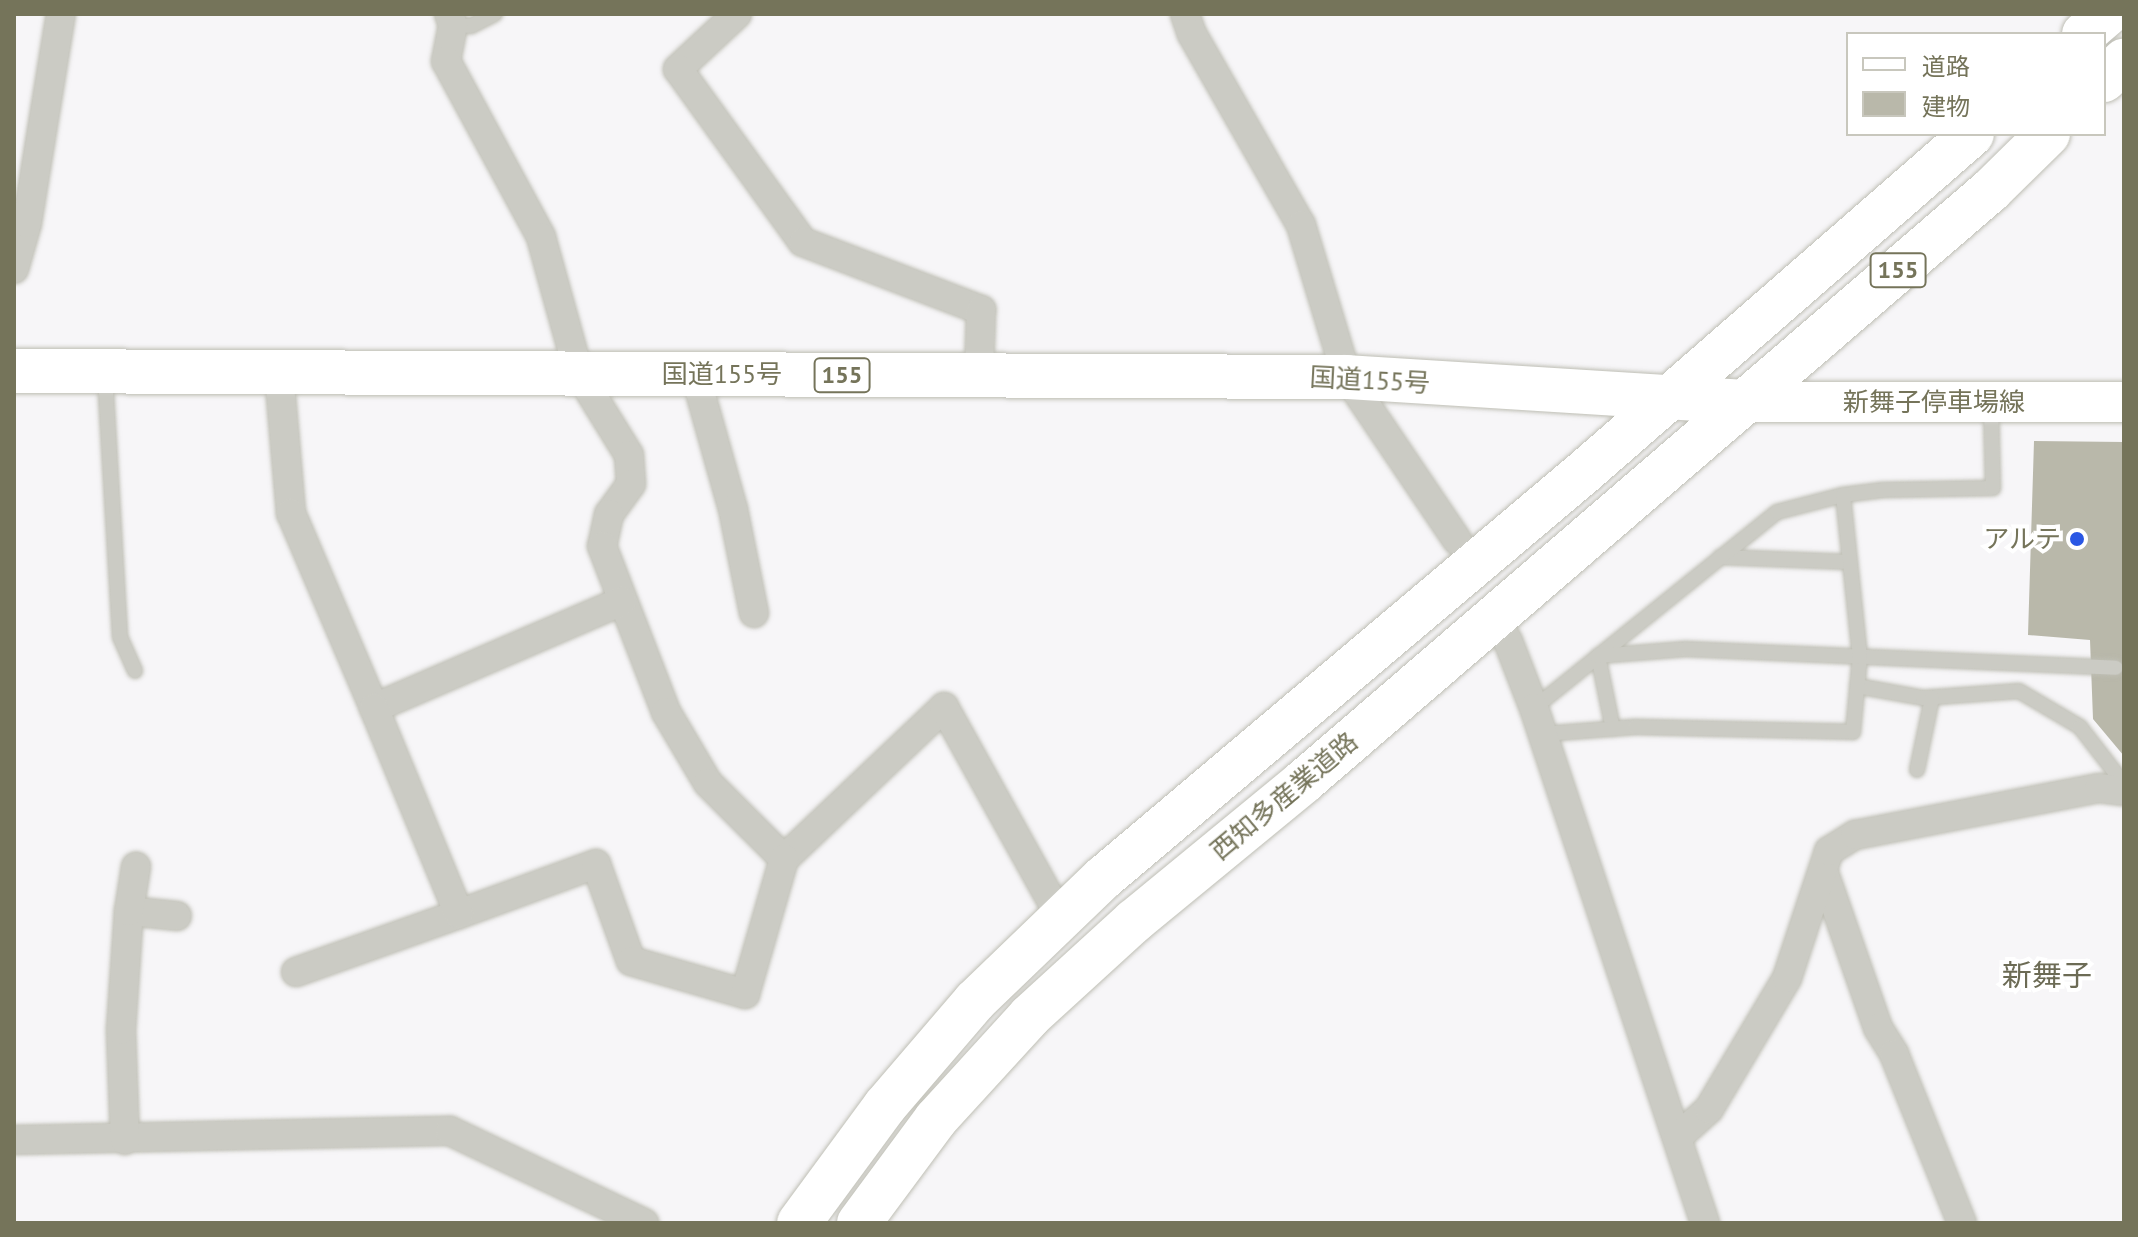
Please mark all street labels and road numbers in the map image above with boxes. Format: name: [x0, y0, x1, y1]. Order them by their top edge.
road number: 155: [1868, 250, 1928, 290]
road number: 155: [812, 355, 872, 395]
street label: 国道155号: [662, 358, 782, 390]
street label: 国道155号: [1309, 361, 1431, 399]
street label: 新舞子停車場線: [1843, 386, 2025, 418]
street label: 西知多産業道路: [1204, 726, 1364, 866]

